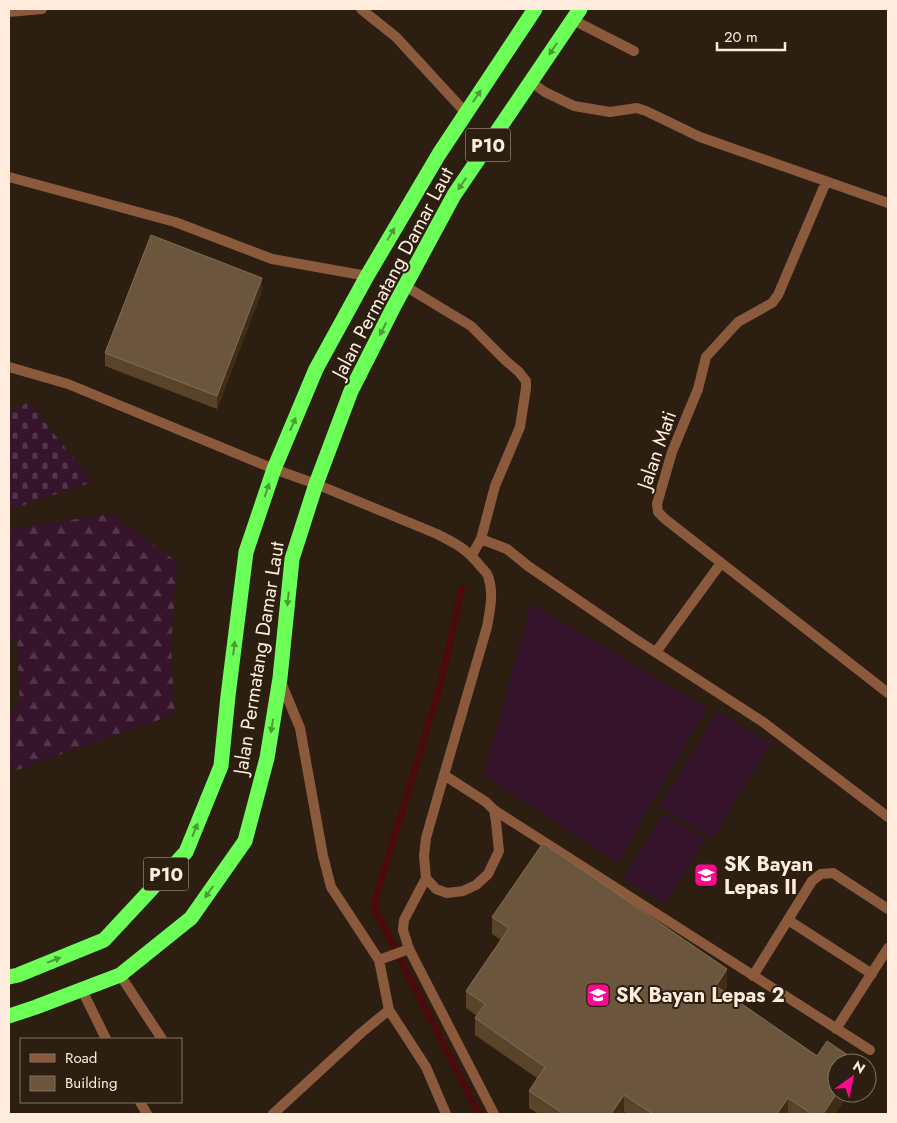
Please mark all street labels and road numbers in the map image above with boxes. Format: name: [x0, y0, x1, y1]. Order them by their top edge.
road number: P10: [466, 128, 510, 162]
street label: Jalan Permatang Damar Laut: [324, 162, 461, 386]
street label: Jalan Mati: [629, 407, 684, 496]
street label: Jalan Permatang Damar Laut: [226, 539, 292, 779]
road number: P10: [144, 858, 188, 891]

